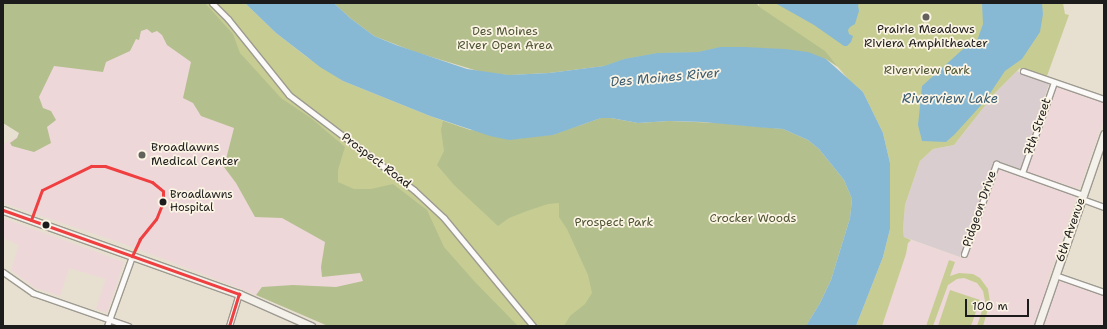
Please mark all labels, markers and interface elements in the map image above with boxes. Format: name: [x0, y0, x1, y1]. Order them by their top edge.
marker: Prairie Meadows Riviera Amphitheater: [921, 12, 931, 22]
place label: Prairie Meadows Riviera Amphitheater: [864, 23, 988, 51]
park label: Des Moines River Open Area: [457, 25, 553, 53]
park label: Riverview Park: [884, 64, 970, 78]
water label: Des Moines River: [610, 65, 720, 91]
water label: Riverview Lake: [902, 91, 998, 107]
street label: 7th Street: [1021, 96, 1055, 158]
street label: Prospect Road: [338, 130, 414, 192]
place label: Broadlawns Medical Center: [151, 141, 239, 169]
marker: Broadlawns Medical Center: [136, 149, 148, 161]
street label: Pidgeon Drive: [960, 169, 1000, 249]
place label: Broadlawns Hospital: [170, 189, 233, 215]
street label: 6th Avenue: [1053, 196, 1089, 264]
marker: Broadlawns Hospital: [158, 197, 168, 207]
park label: Crocker Woods: [710, 212, 796, 226]
park label: Prospect Park: [575, 216, 653, 230]
unlabelled marker: [41, 220, 51, 230]
scale bar: [967, 291, 1031, 317]
text: 100 m: [972, 298, 1008, 314]

